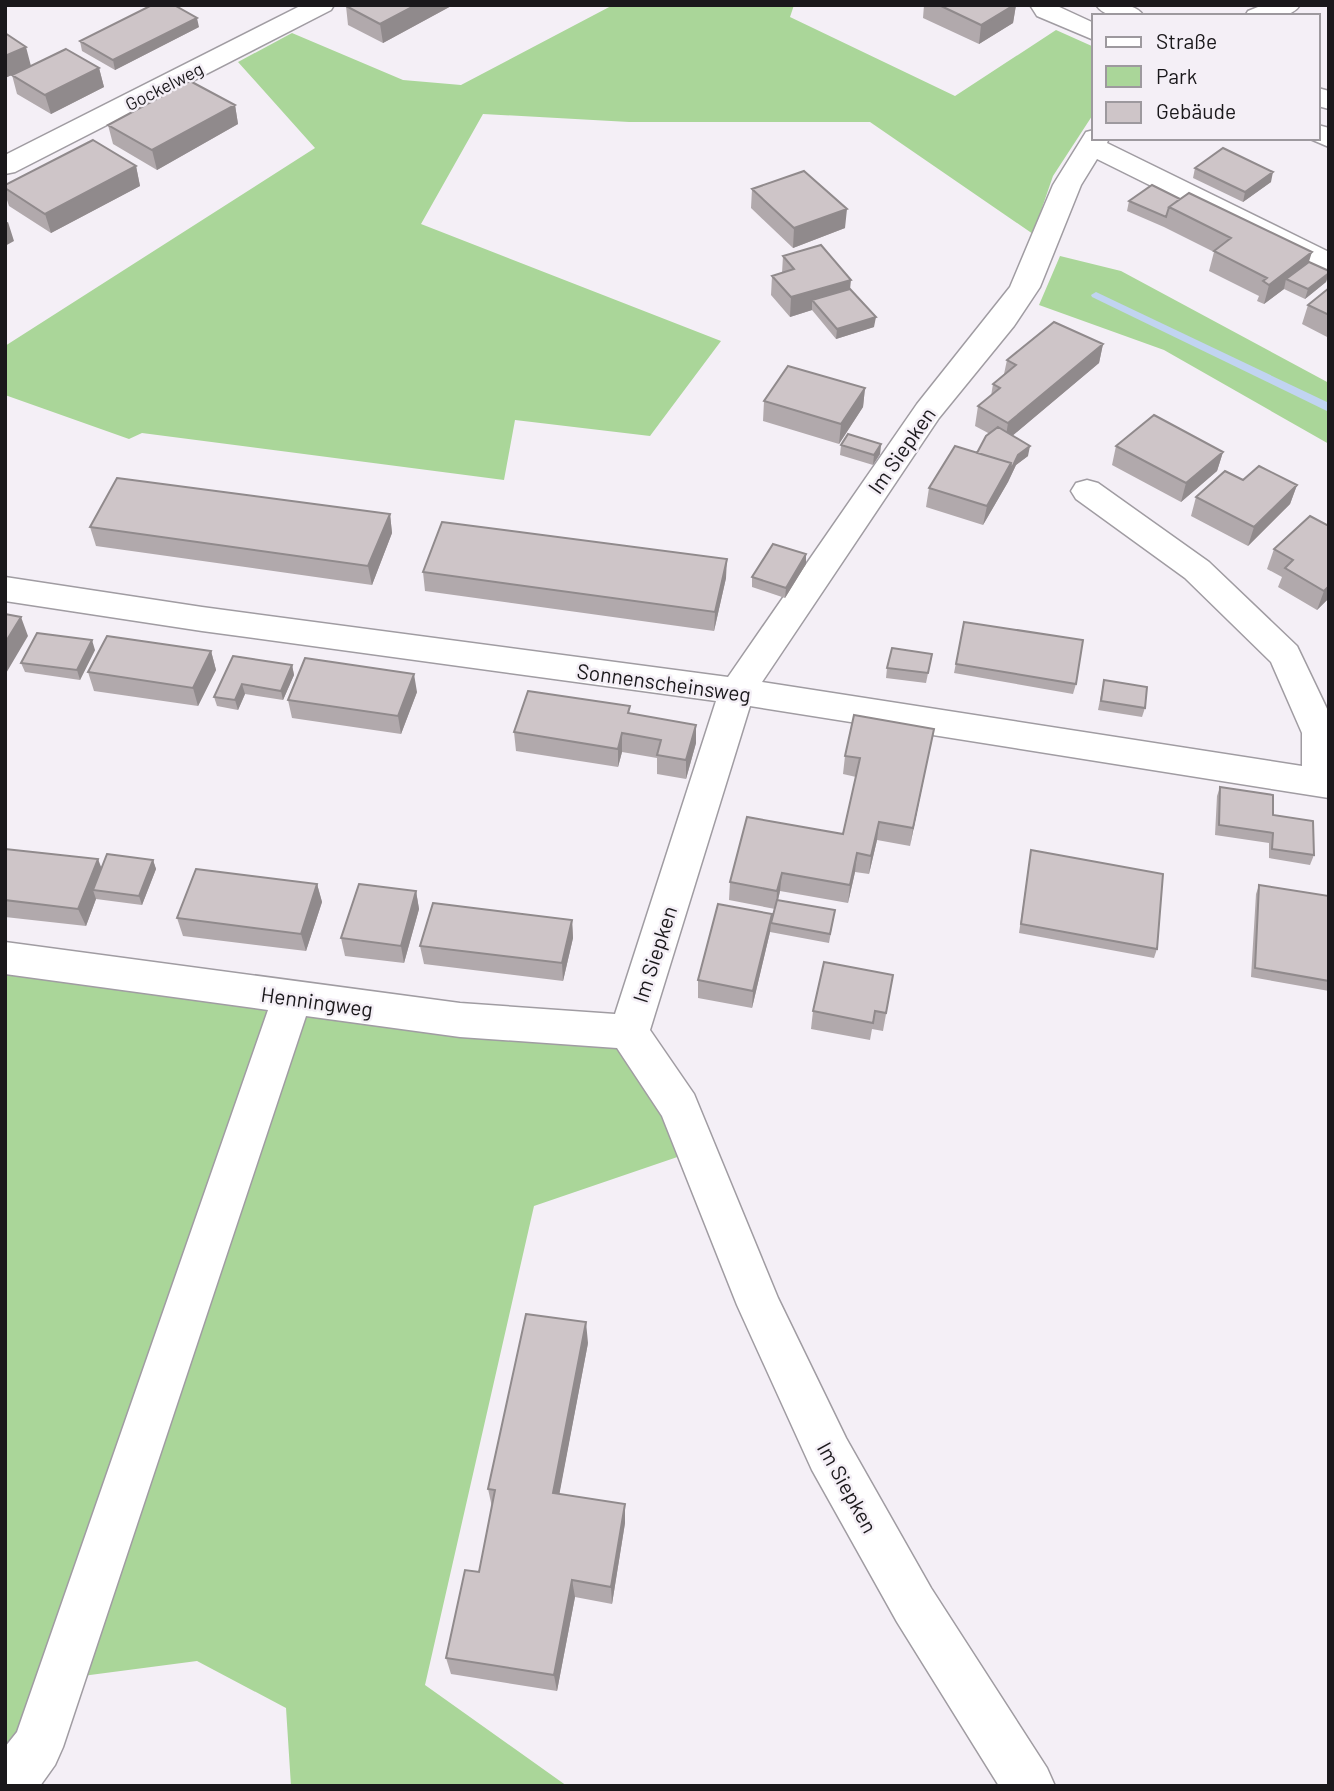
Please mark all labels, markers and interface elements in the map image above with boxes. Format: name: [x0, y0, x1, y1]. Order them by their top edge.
legend: [1092, 14, 1320, 140]
text: Straße: [1156, 28, 1217, 53]
street label: Gockelweg: [121, 57, 207, 115]
text: Park: [1156, 63, 1197, 88]
text: Gebäude: [1156, 98, 1236, 123]
street label: Im Siepken: [862, 402, 940, 498]
street label: Sonnenscheinsweg: [575, 657, 753, 707]
street label: Im Siepken: [627, 903, 681, 1005]
street label: Henningweg: [259, 981, 375, 1021]
street label: Im Siepken: [813, 1437, 883, 1537]

